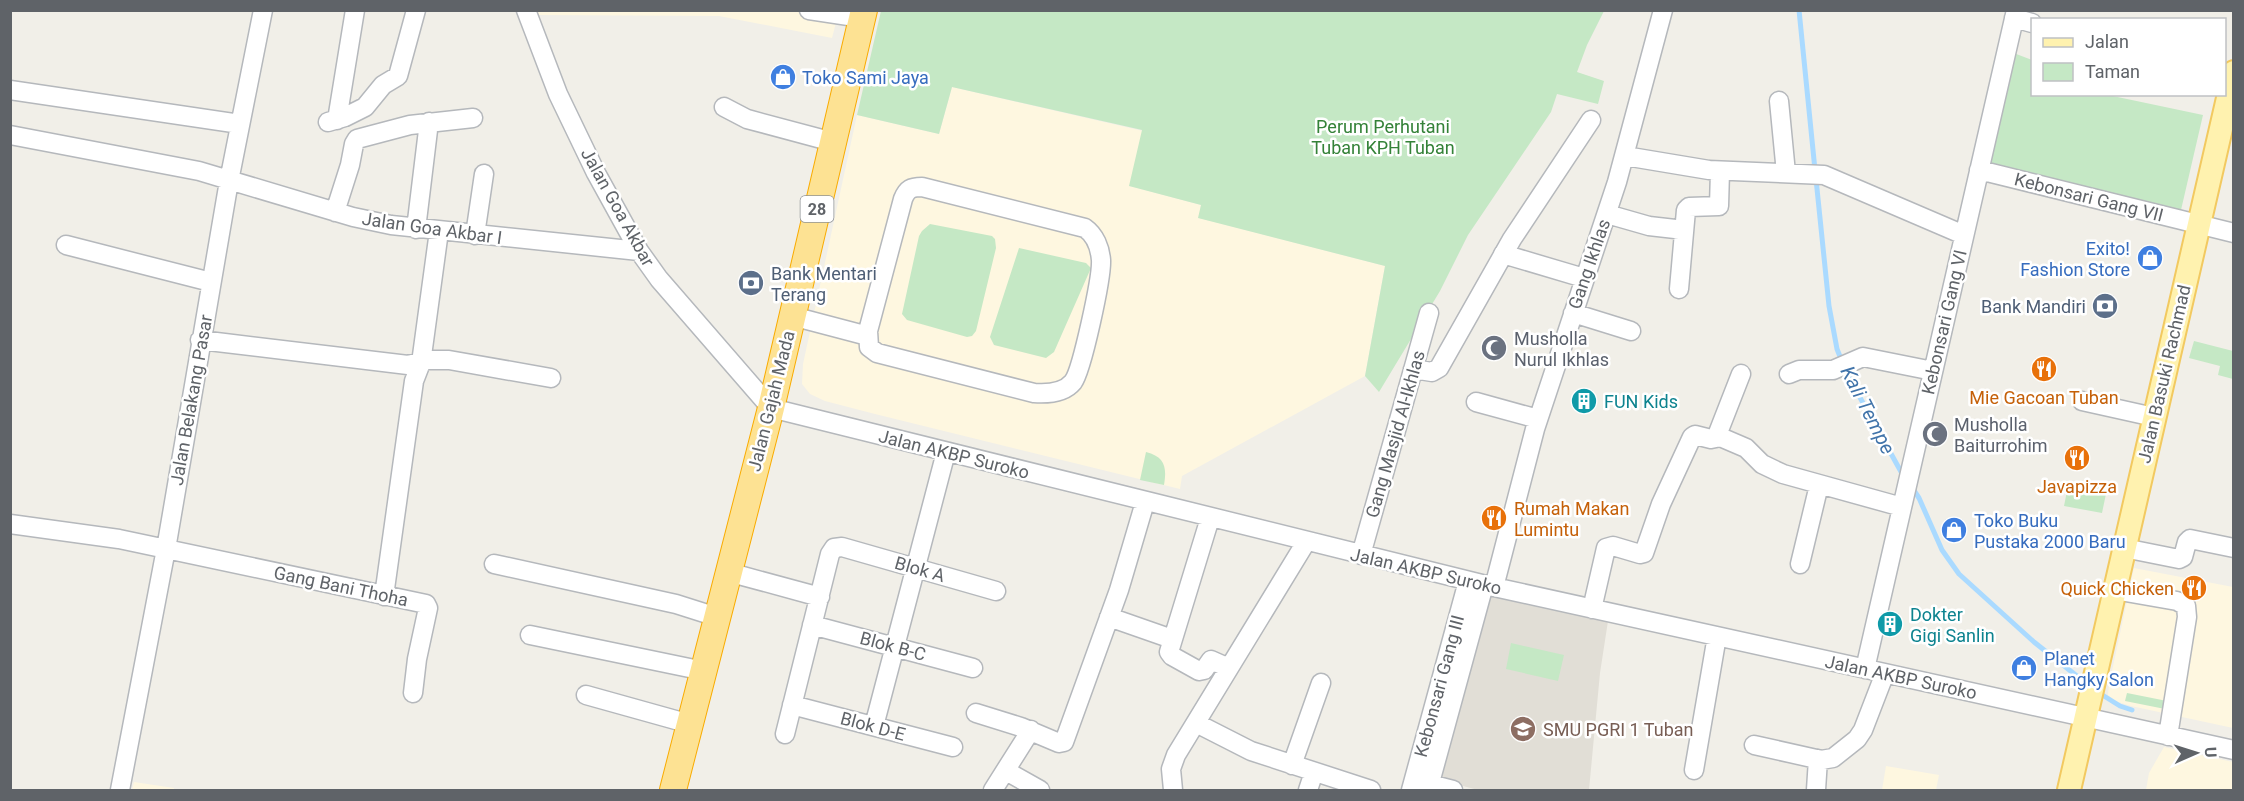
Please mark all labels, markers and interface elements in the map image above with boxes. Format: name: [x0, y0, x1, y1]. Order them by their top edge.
legend: [2031, 18, 2226, 96]
text: Jalan: [2085, 31, 2129, 52]
text: Taman: [2085, 61, 2140, 82]
shop icon: Toko Sami Jaya: [768, 62, 798, 92]
place label: Toko Sami Jaya: [802, 67, 929, 88]
park label: Perum Perhutani Tuban KPH Tuban: [1311, 116, 1455, 158]
street label: Jalan Goa Akbar: [577, 144, 659, 270]
street label: Kebonsari Gang VII: [2012, 168, 2166, 226]
road number: 28: [800, 196, 834, 222]
street label: Jalan Goa Akbar I: [361, 208, 503, 248]
street label: Gang Ikhlas: [1564, 216, 1614, 312]
place label: Exito! Fashion Store: [2020, 238, 2130, 280]
shop icon: Exito! Fashion Store: [2135, 243, 2165, 273]
street label: Kebonsari Gang VI: [1917, 248, 1971, 396]
place label: Bank Mentari Terang: [771, 263, 877, 305]
bank icon: Bank Mentari Terang: [736, 268, 766, 298]
street label: Jalan Basuki Rachmad: [2133, 283, 2195, 465]
bank icon: Bank Mandiri: [2090, 291, 2120, 321]
place label: Bank Mandiri: [1981, 296, 2086, 317]
street label: Jalan Belakang Pasar: [166, 313, 216, 487]
street label: Jalan Gajah Mada: [743, 328, 799, 474]
place label: Musholla Nurul Ikhlas: [1514, 328, 1609, 370]
mosque icon: Musholla Nurul Ikhlas: [1479, 333, 1509, 363]
street label: Gang Masjid Al-Ikhlas: [1361, 348, 1429, 520]
restaurant icon: Mie Gacoan Tuban: [2029, 354, 2059, 384]
water label: Kali Tempe: [1836, 362, 1900, 458]
building icon: FUN Kids: [1569, 386, 1599, 416]
place label: Mie Gacoan Tuban: [1969, 387, 2119, 408]
place label: FUN Kids: [1604, 391, 1678, 412]
place label: Musholla Baiturrohim: [1954, 414, 2048, 456]
mosque icon: Musholla Baiturrohim: [1920, 419, 1950, 449]
street label: Jalan AKBP Suroko: [876, 425, 1032, 483]
restaurant icon: Javapizza: [2062, 443, 2092, 473]
place label: Javapizza: [2037, 476, 2117, 497]
place label: Rumah Makan Lumintu: [1514, 498, 1629, 540]
restaurant icon: Rumah Makan Lumintu: [1479, 503, 1509, 533]
place label: Toko Buku Pustaka 2000 Baru: [1974, 510, 2126, 552]
shop icon: Toko Buku Pustaka 2000 Baru: [1939, 515, 1969, 545]
street label: Jalan AKBP Suroko: [1348, 543, 1504, 599]
street label: Blok A: [893, 552, 948, 586]
street label: Gang Bani Thoha: [272, 562, 410, 610]
restaurant icon: Quick Chicken: [2179, 573, 2209, 603]
place label: Quick Chicken: [2060, 578, 2174, 599]
place label: Dokter Gigi Sanlin: [1910, 604, 1995, 646]
building icon: Dokter Gigi Sanlin: [1875, 609, 1905, 639]
street label: Kebonsari Gang III: [1410, 613, 1468, 759]
street label: Blok B-C: [858, 627, 928, 665]
place label: Planet Hangky Salon: [2044, 648, 2154, 690]
street label: Jalan AKBP Suroko: [1823, 651, 1979, 703]
shop icon: Planet Hangky Salon: [2009, 653, 2039, 683]
street label: Blok D-E: [838, 707, 908, 745]
school or university icon: SMU PGRI 1 Tuban: [1508, 714, 1538, 744]
place label: SMU PGRI 1 Tuban: [1543, 719, 1694, 740]
north arrow: [2166, 723, 2226, 783]
text: U: [2201, 746, 2220, 758]

